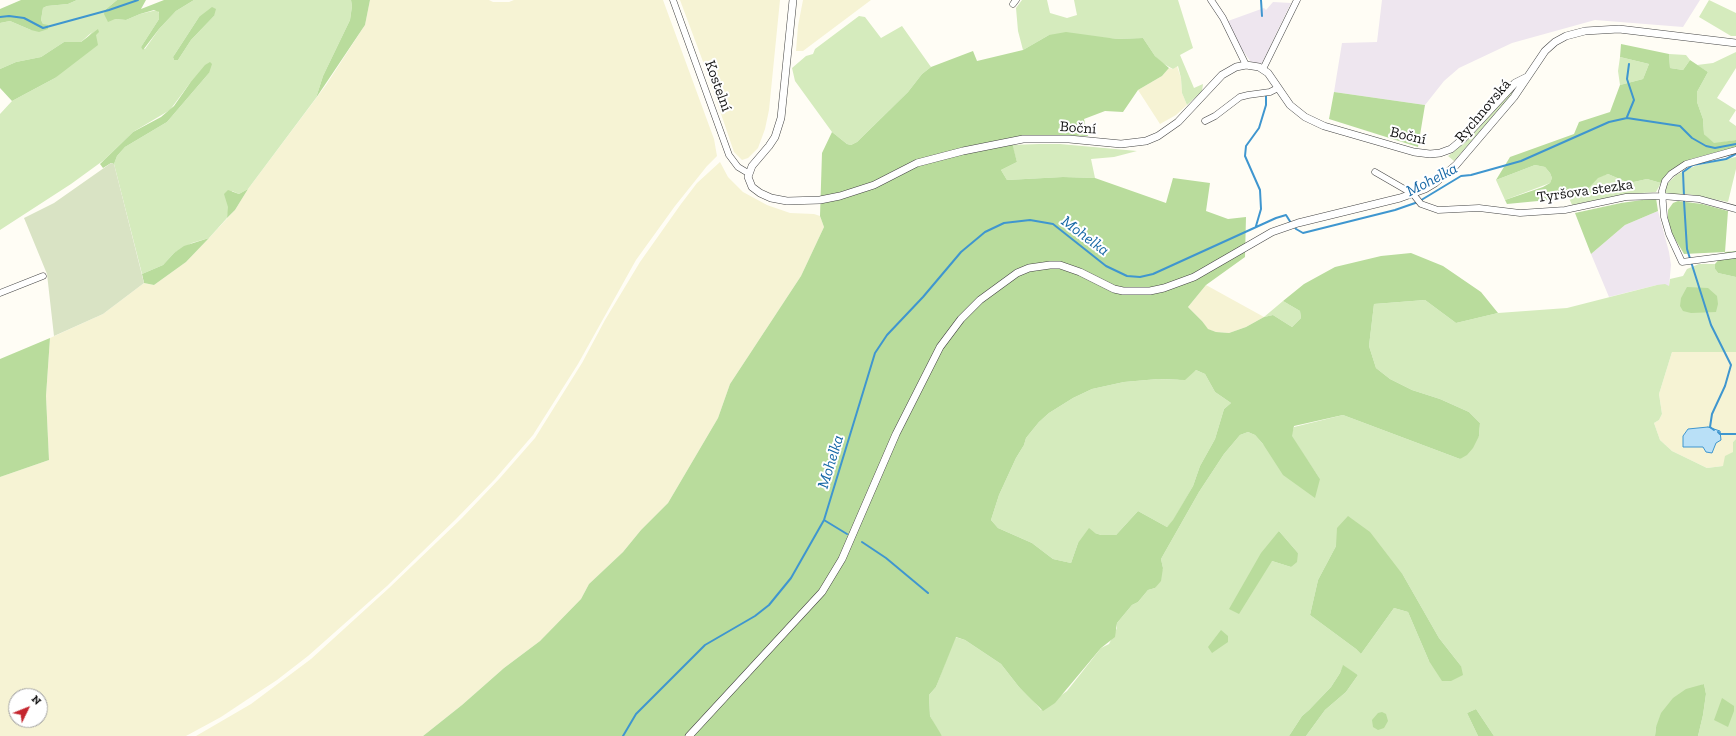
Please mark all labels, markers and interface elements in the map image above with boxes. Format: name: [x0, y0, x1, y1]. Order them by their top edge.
street label: Kostelní: [700, 58, 736, 114]
street label: Rychnovská: [1451, 76, 1515, 146]
street label: Boční: [1059, 118, 1097, 138]
street label: Boční: [1388, 123, 1428, 149]
water label: Mohelka: [1403, 159, 1461, 201]
street label: Tyršova stezka: [1536, 175, 1634, 207]
water label: Mohelka: [1057, 212, 1113, 260]
water label: Mohelka: [814, 433, 848, 491]
north arrow: [8, 688, 48, 728]
text: N: [29, 693, 44, 708]

